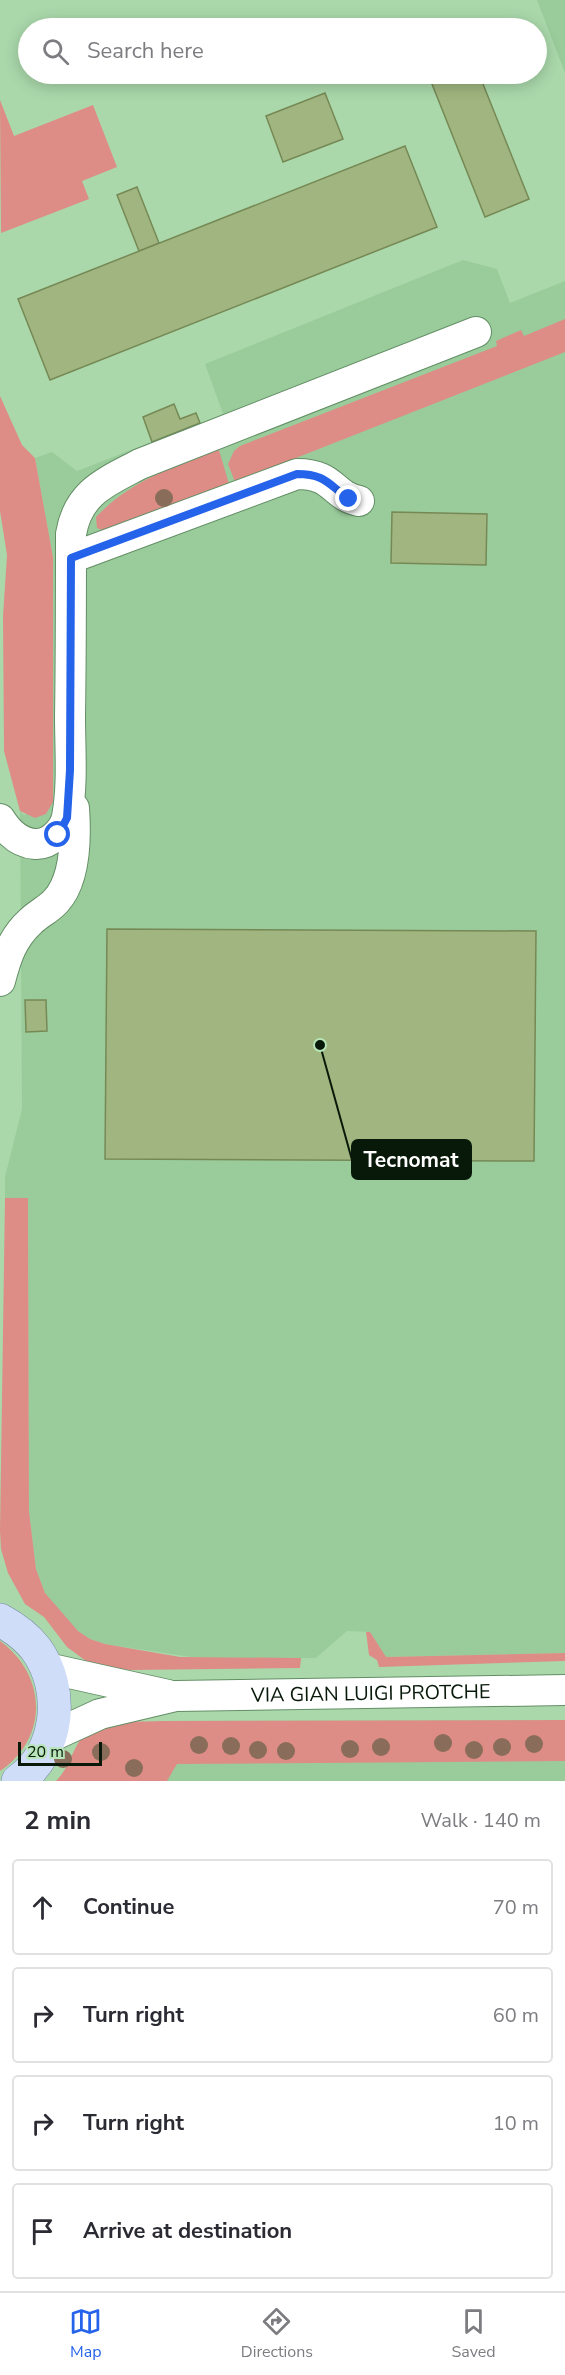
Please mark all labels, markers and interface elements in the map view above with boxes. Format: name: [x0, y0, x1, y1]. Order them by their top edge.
search box: [18, 18, 547, 84]
icon: search: [39, 35, 72, 68]
text: Search here: [87, 36, 204, 66]
route end: [335, 485, 361, 511]
route start: [44, 821, 70, 847]
callout: Tecnomat: [352, 1140, 471, 1179]
text: Tecnomat: [363, 1146, 459, 1174]
street label: VIA GIAN LUIGI PROTCHE: [250, 1678, 491, 1708]
scale bar: [18, 1739, 102, 1766]
text: 20 m: [27, 1741, 64, 1763]
text: 2 min: [24, 1803, 91, 1838]
text: Walk · 140 m: [421, 1807, 541, 1834]
icon: ahead: [26, 1891, 59, 1924]
text: Continue: [83, 1892, 174, 1922]
text: 70 m: [493, 1894, 539, 1921]
icon: right: [26, 1999, 59, 2032]
text: Turn right: [83, 2000, 184, 2030]
text: 60 m: [493, 2002, 539, 2029]
icon: right: [26, 2107, 59, 2140]
text: Turn right: [83, 2108, 184, 2138]
text: 10 m: [493, 2110, 539, 2137]
icon: arrive: [26, 2215, 59, 2248]
text: Arrive at destination: [83, 2216, 292, 2246]
tab: Map: [69, 2305, 102, 2363]
tab: Directions: [241, 2305, 313, 2363]
tab: Saved: [452, 2305, 496, 2363]

